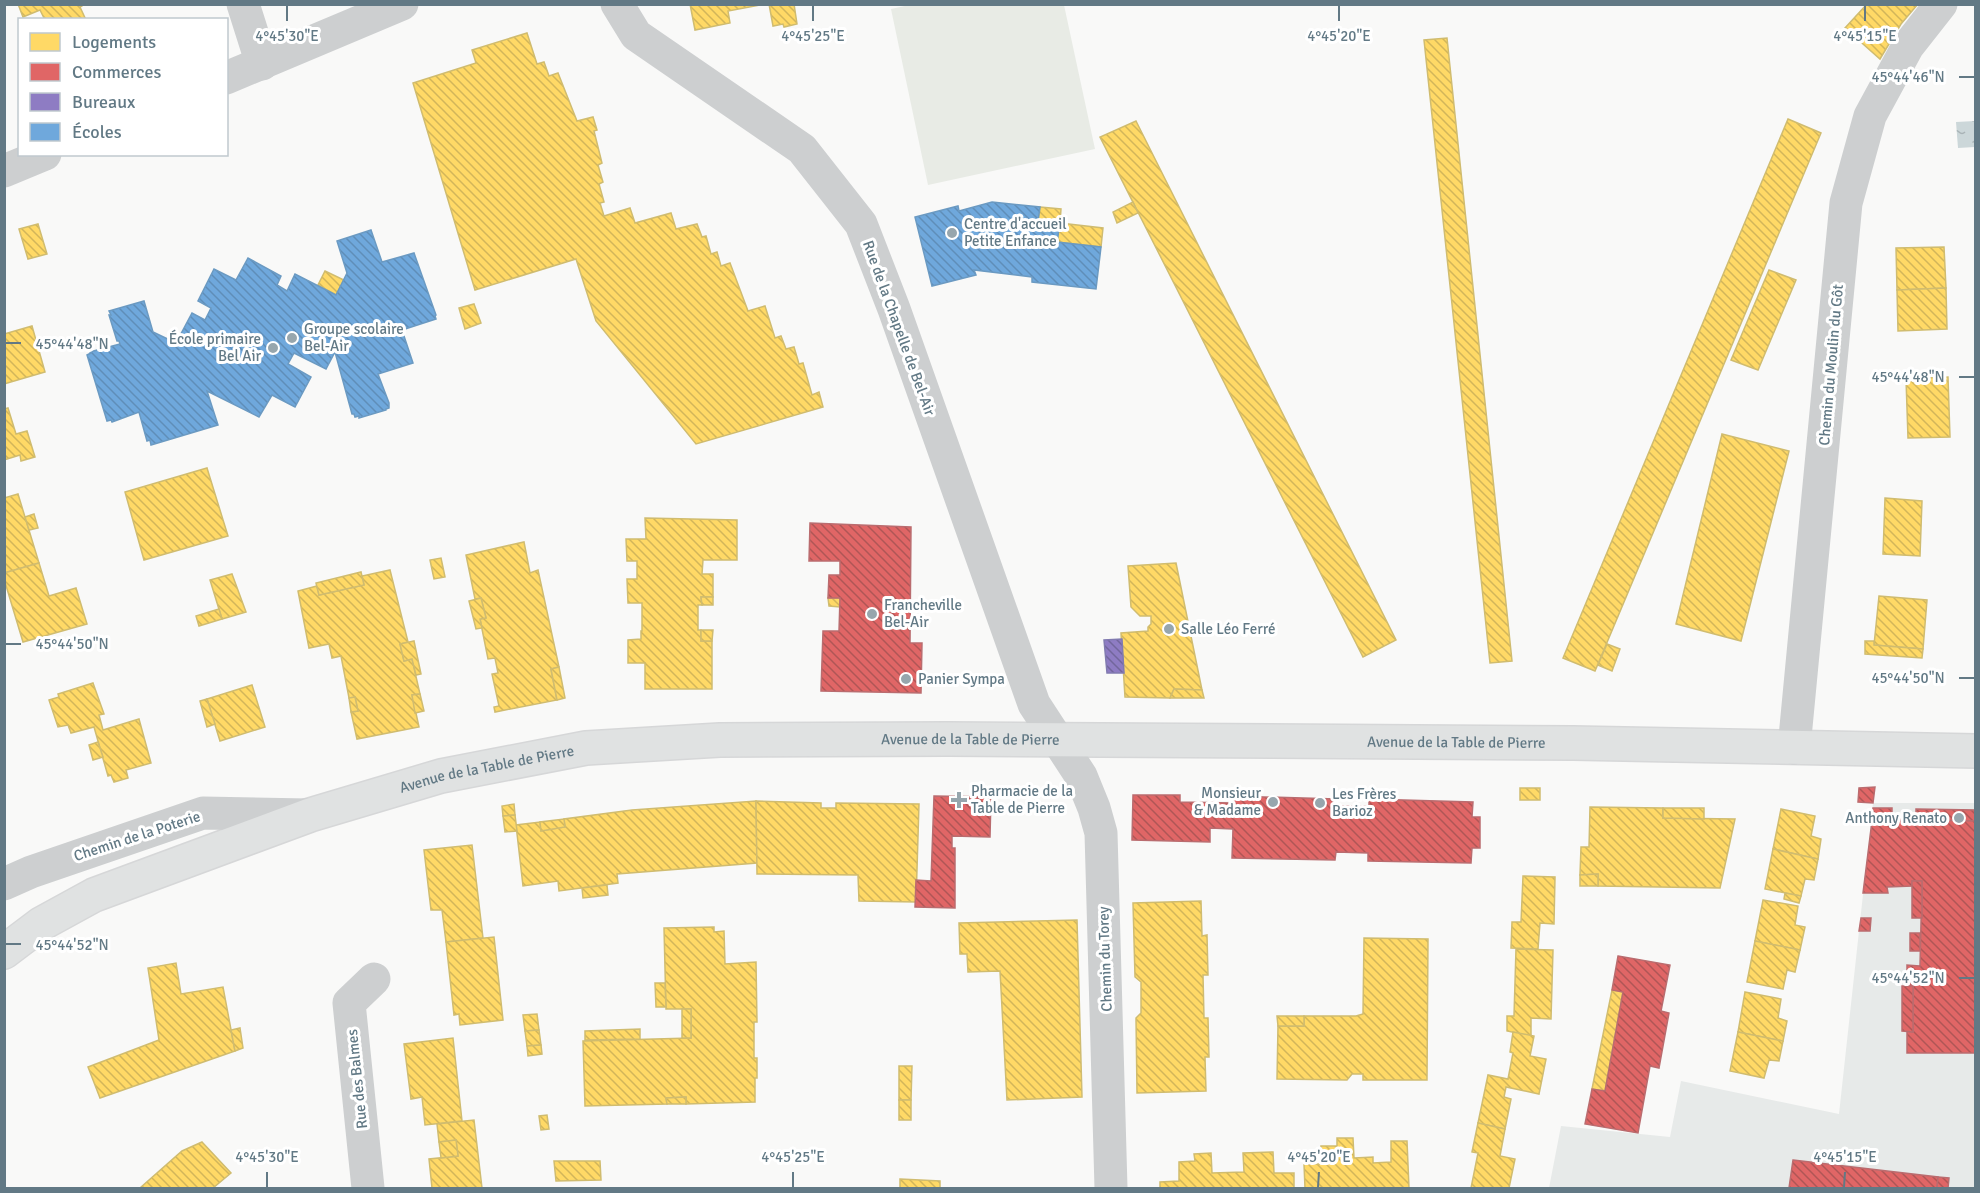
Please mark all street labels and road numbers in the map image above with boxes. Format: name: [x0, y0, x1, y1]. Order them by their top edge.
street label: Rue de la Chapelle de Bel-Air: [859, 238, 939, 418]
street label: Chemin du Moulin du Gôt: [1815, 284, 1847, 446]
street label: Avenue de la Table de Pierre: [881, 730, 1060, 749]
street label: Avenue de la Table de Pierre: [1367, 733, 1546, 752]
street label: Avenue de la Table de Pierre: [397, 741, 576, 797]
street label: Chemin de la Poterie: [71, 807, 203, 865]
street label: Chemin du Torey: [1094, 906, 1116, 1012]
street label: Rue des Balmes: [343, 1028, 371, 1130]

